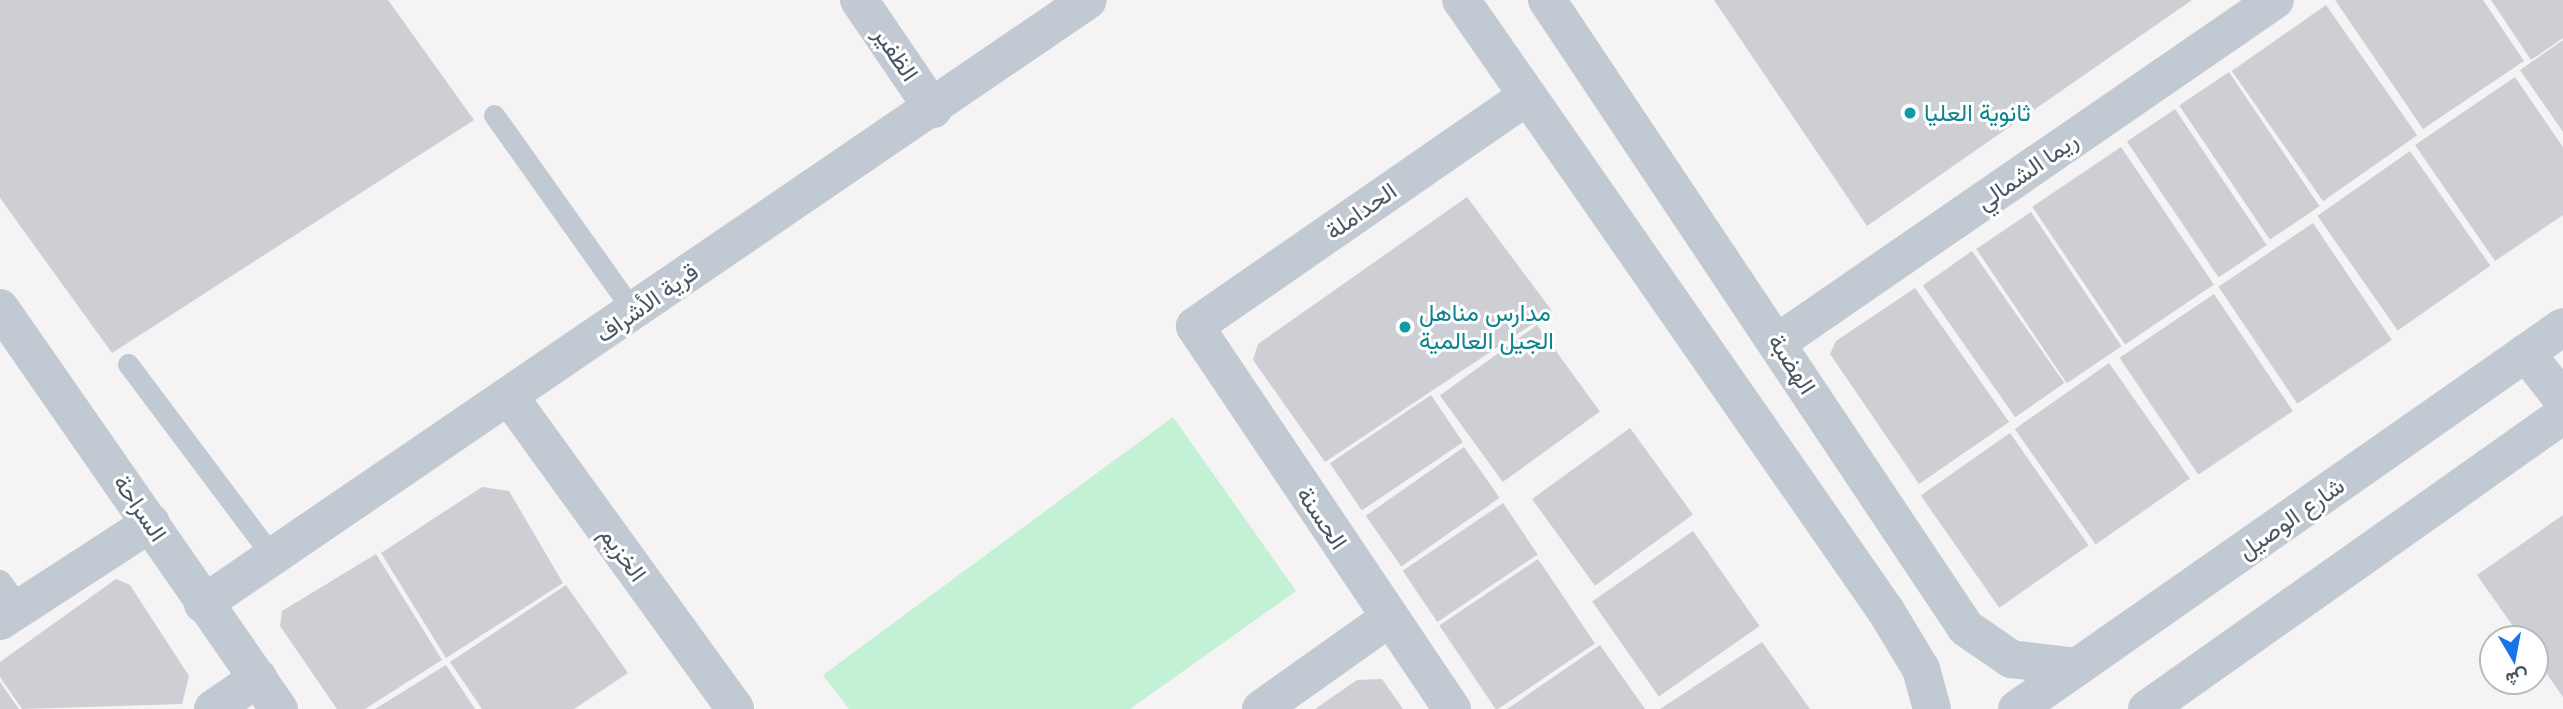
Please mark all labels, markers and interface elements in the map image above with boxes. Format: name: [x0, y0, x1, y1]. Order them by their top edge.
street label: الظفير: [867, 21, 925, 87]
place label: ثانوية العليا: [1924, 99, 2031, 127]
marker: ثانوية العليا: [1902, 105, 1918, 121]
street label: ريما الشمالي: [1971, 126, 2083, 216]
street label: الحداملة: [1320, 176, 1402, 246]
street label: قرية الأشراف: [590, 257, 704, 349]
place label: مدارس مناهل الجيل العالمية: [1419, 299, 1554, 355]
marker: مدارس مناهل الجيل العالمية: [1397, 319, 1413, 335]
street label: الهضبة: [1762, 329, 1822, 399]
street label: السراحة: [107, 469, 173, 547]
street label: شارع الوصيل: [2232, 471, 2350, 565]
street label: الحسنة: [1291, 481, 1353, 555]
street label: الخزيم: [593, 521, 653, 587]
north arrow: [2479, 625, 2549, 695]
text: ش: [2504, 666, 2530, 692]

